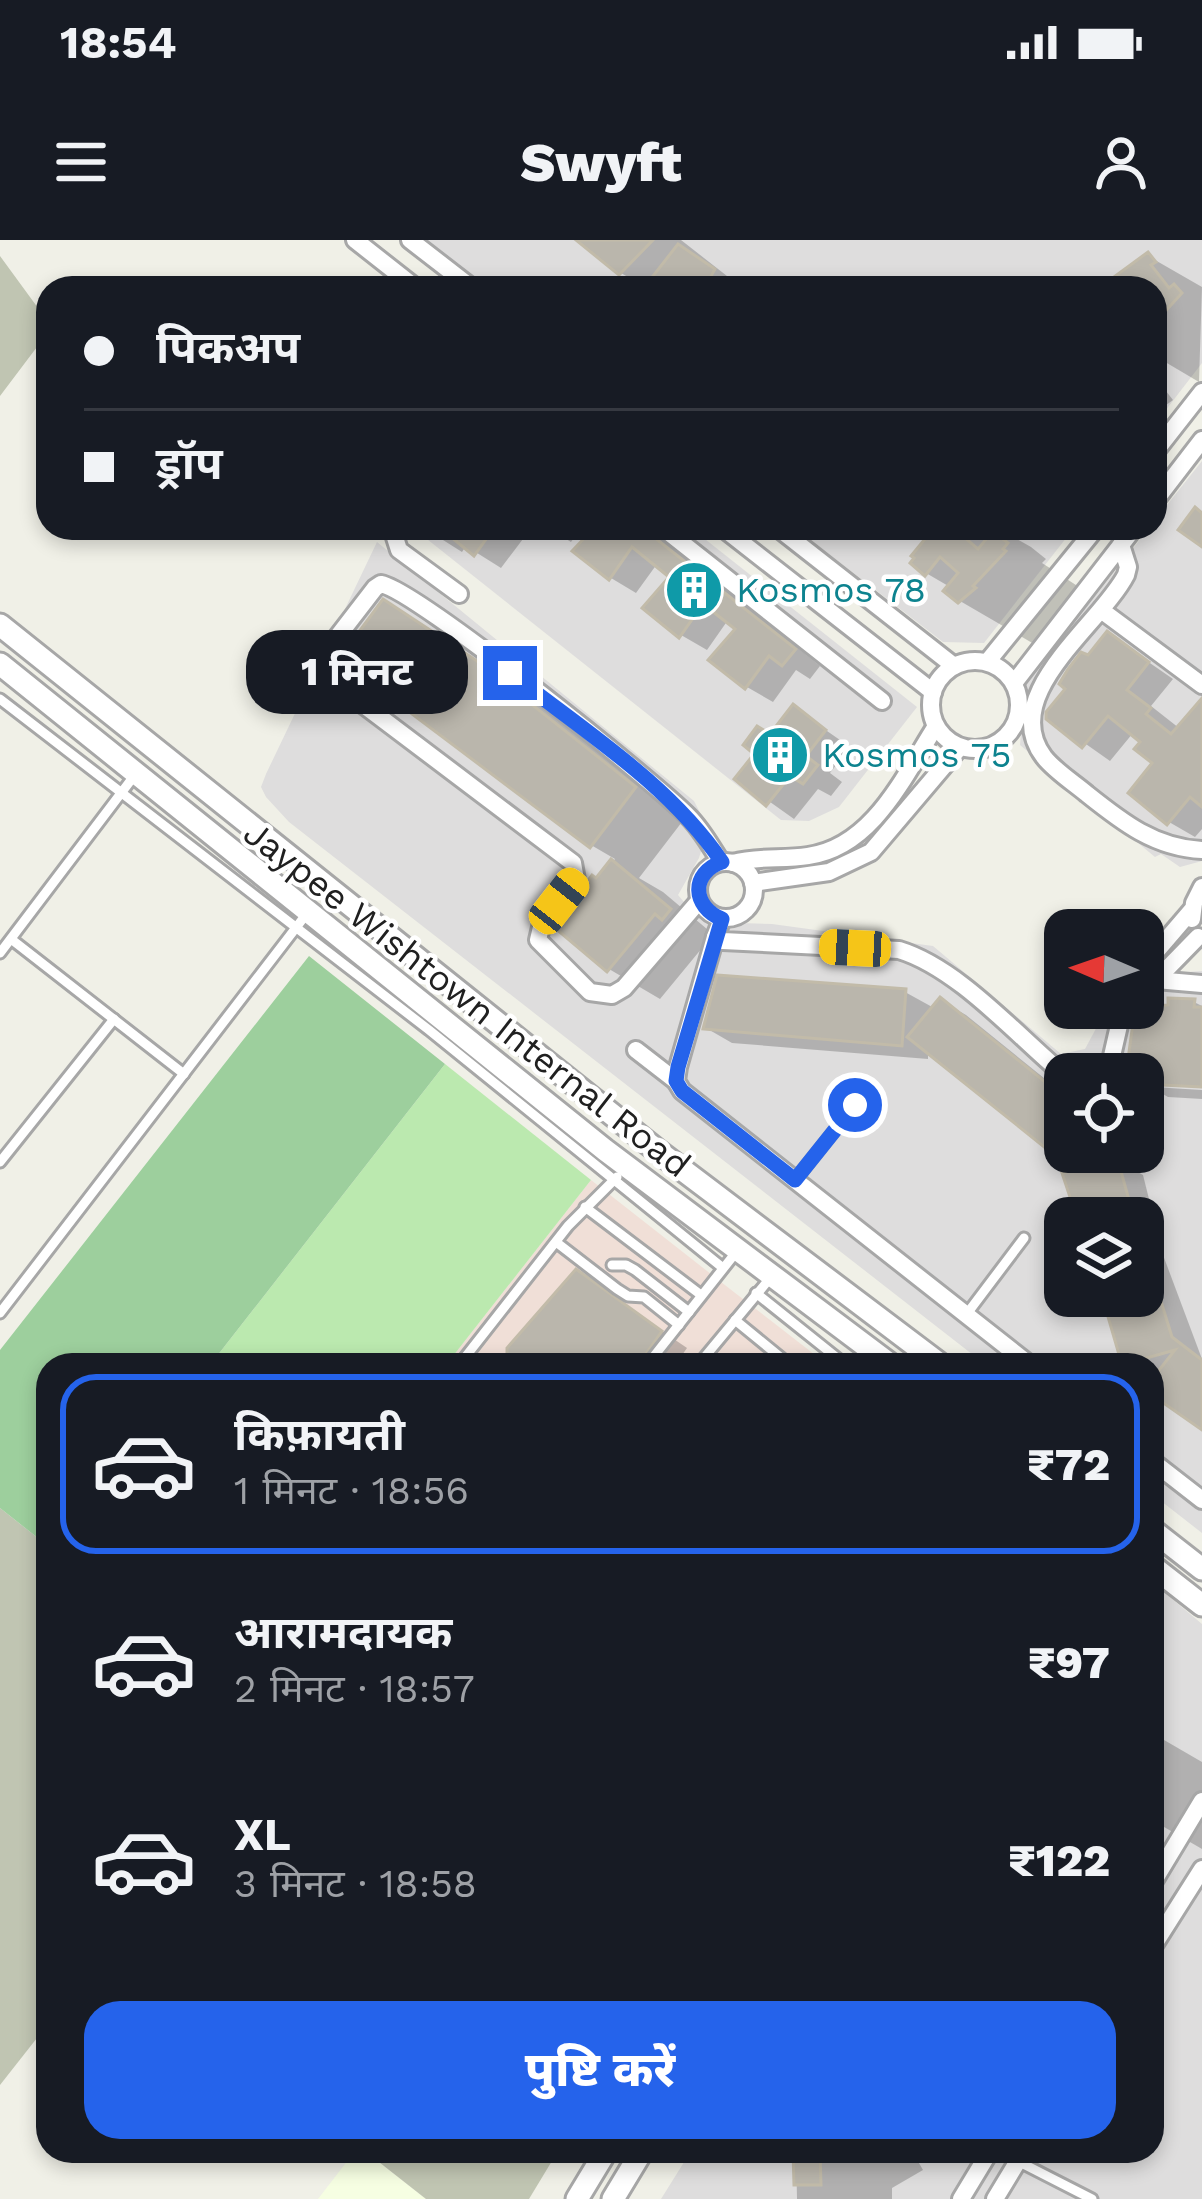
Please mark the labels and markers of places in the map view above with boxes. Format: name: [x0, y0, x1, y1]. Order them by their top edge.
building icon: Kosmos 78: [663, 559, 725, 621]
place label: Kosmos 78: [736, 569, 926, 611]
building icon: Kosmos 75: [749, 724, 811, 786]
place label: Kosmos 75: [822, 734, 1012, 776]

